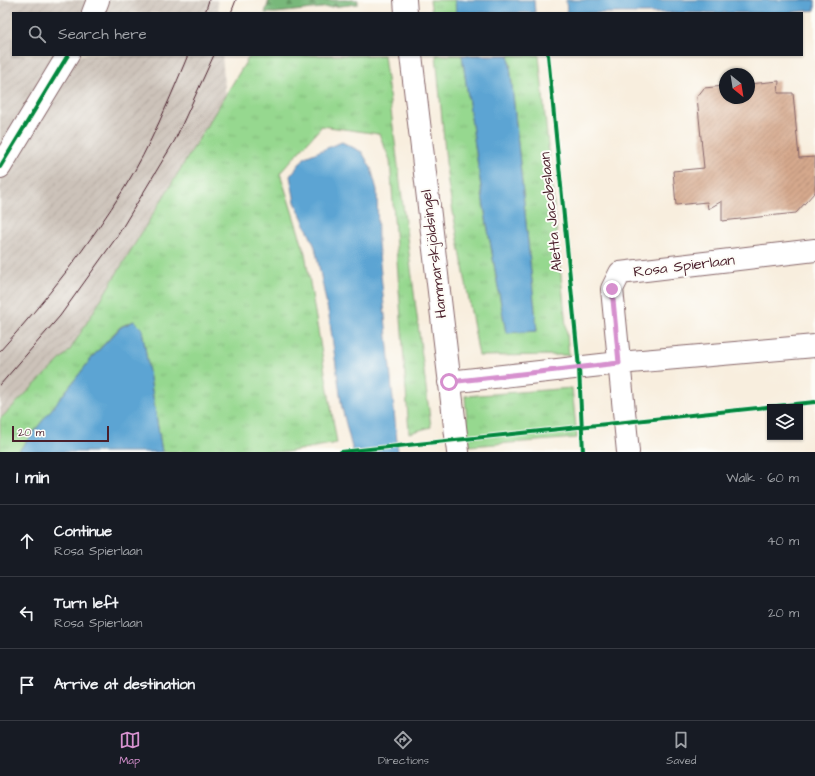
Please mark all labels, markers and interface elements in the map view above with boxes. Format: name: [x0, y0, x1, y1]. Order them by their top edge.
search box: [12, 12, 803, 56]
icon: search: [26, 23, 48, 45]
text: Search here: [58, 24, 147, 45]
north arrow: [719, 68, 755, 104]
street label: Aletta Jacobslaan: [534, 151, 568, 273]
street label: Hammarskjöldsingel: [416, 188, 453, 319]
street label: Rosa Spierlaan: [632, 249, 736, 283]
route end: [603, 280, 621, 298]
route start: [440, 373, 458, 391]
map controls: [767, 404, 803, 440]
button: layers: [767, 404, 803, 440]
scale bar: [12, 424, 109, 443]
text: 20 m: [18, 425, 44, 440]
text: 1 min: [16, 466, 49, 490]
text: Walk · 60 m: [726, 469, 799, 487]
text: Continue: [54, 521, 112, 542]
icon: ahead: [16, 530, 38, 552]
text: 40 m: [767, 532, 799, 550]
text: Rosa Spierlaan: [54, 542, 142, 560]
text: Turn left: [54, 593, 118, 614]
icon: left: [16, 602, 38, 624]
text: 20 m: [768, 604, 799, 622]
text: Rosa Spierlaan: [54, 614, 142, 632]
icon: arrive: [16, 674, 38, 696]
text: Arrive at destination: [54, 674, 195, 695]
tab: Map: [119, 729, 141, 768]
tab: Directions: [378, 729, 429, 768]
tab: Saved: [666, 729, 696, 768]

